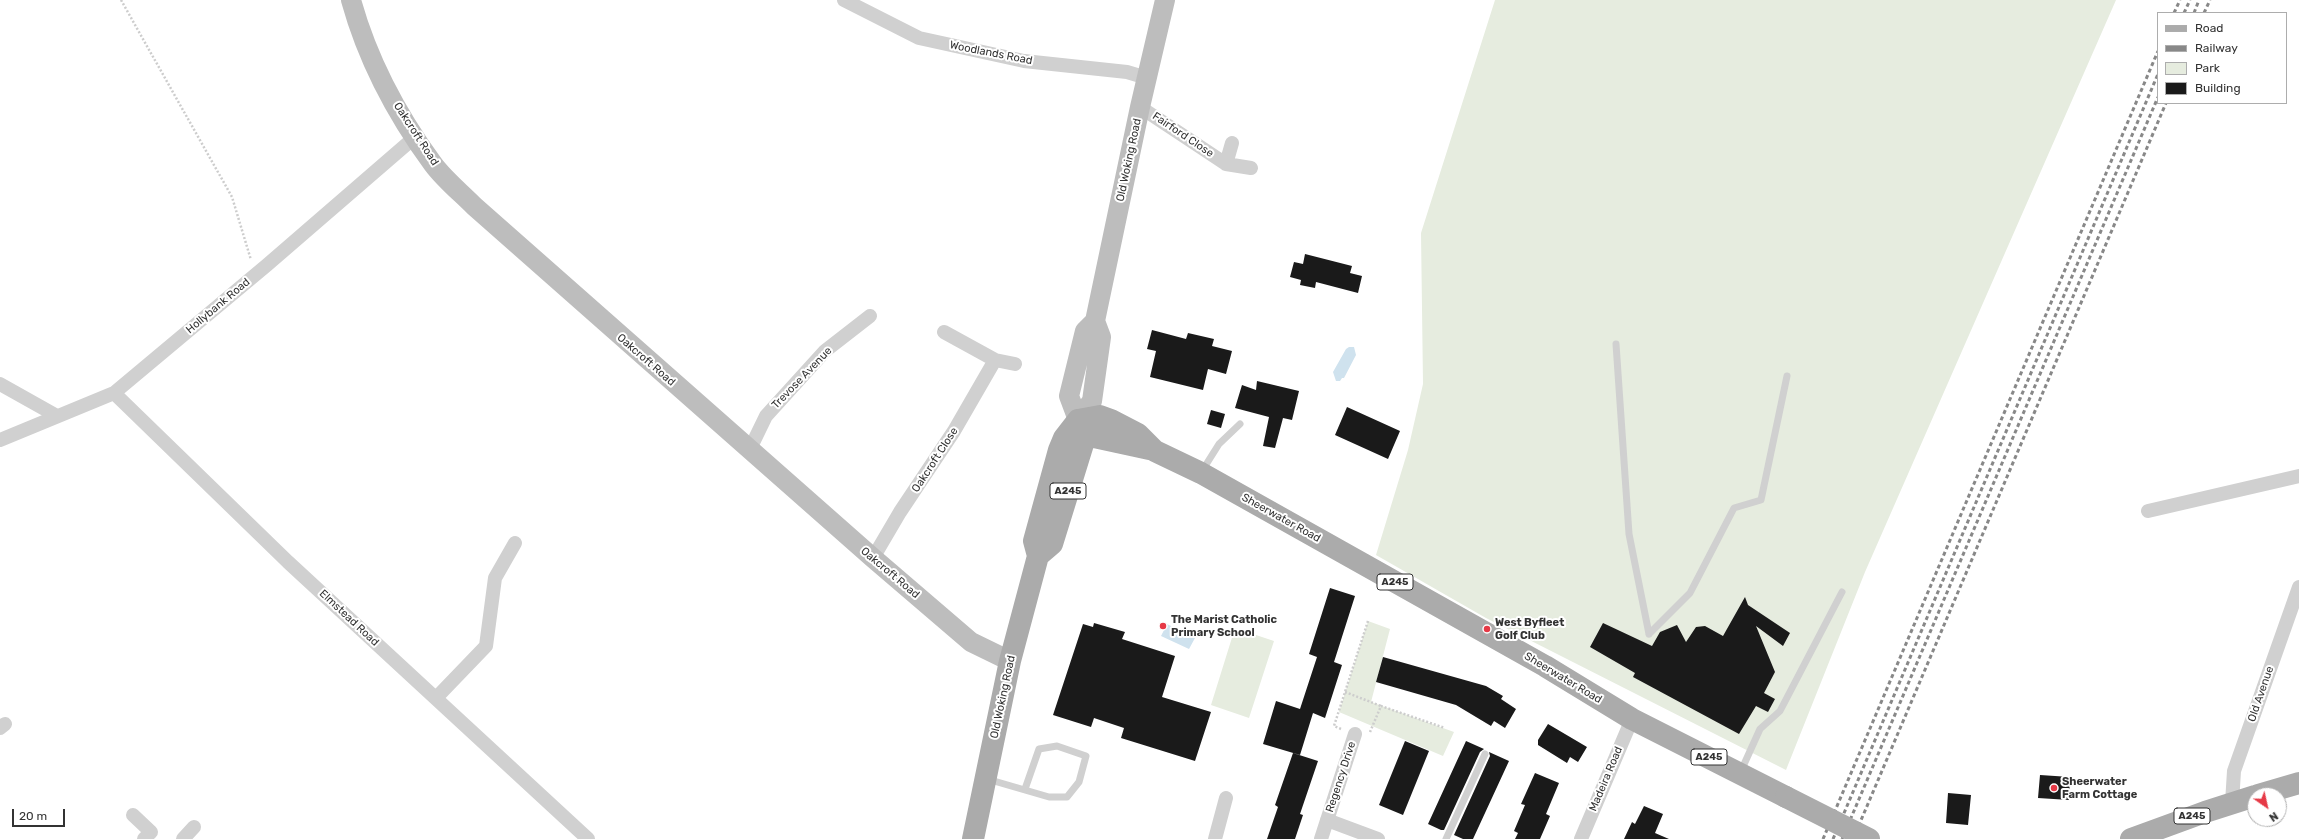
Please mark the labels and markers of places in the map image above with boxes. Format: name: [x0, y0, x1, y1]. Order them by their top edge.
place label: The Marist Catholic Primary School: [1171, 613, 1277, 639]
place label: West Byfleet Golf Club: [1495, 616, 1564, 642]
marker: The Marist Catholic Primary School: [1158, 621, 1168, 631]
marker: West Byfleet Golf Club: [1482, 624, 1492, 634]
place label: Sheerwater Farm Cottage: [2062, 775, 2137, 801]
marker: Sheerwater Farm Cottage: [2049, 783, 2059, 793]

